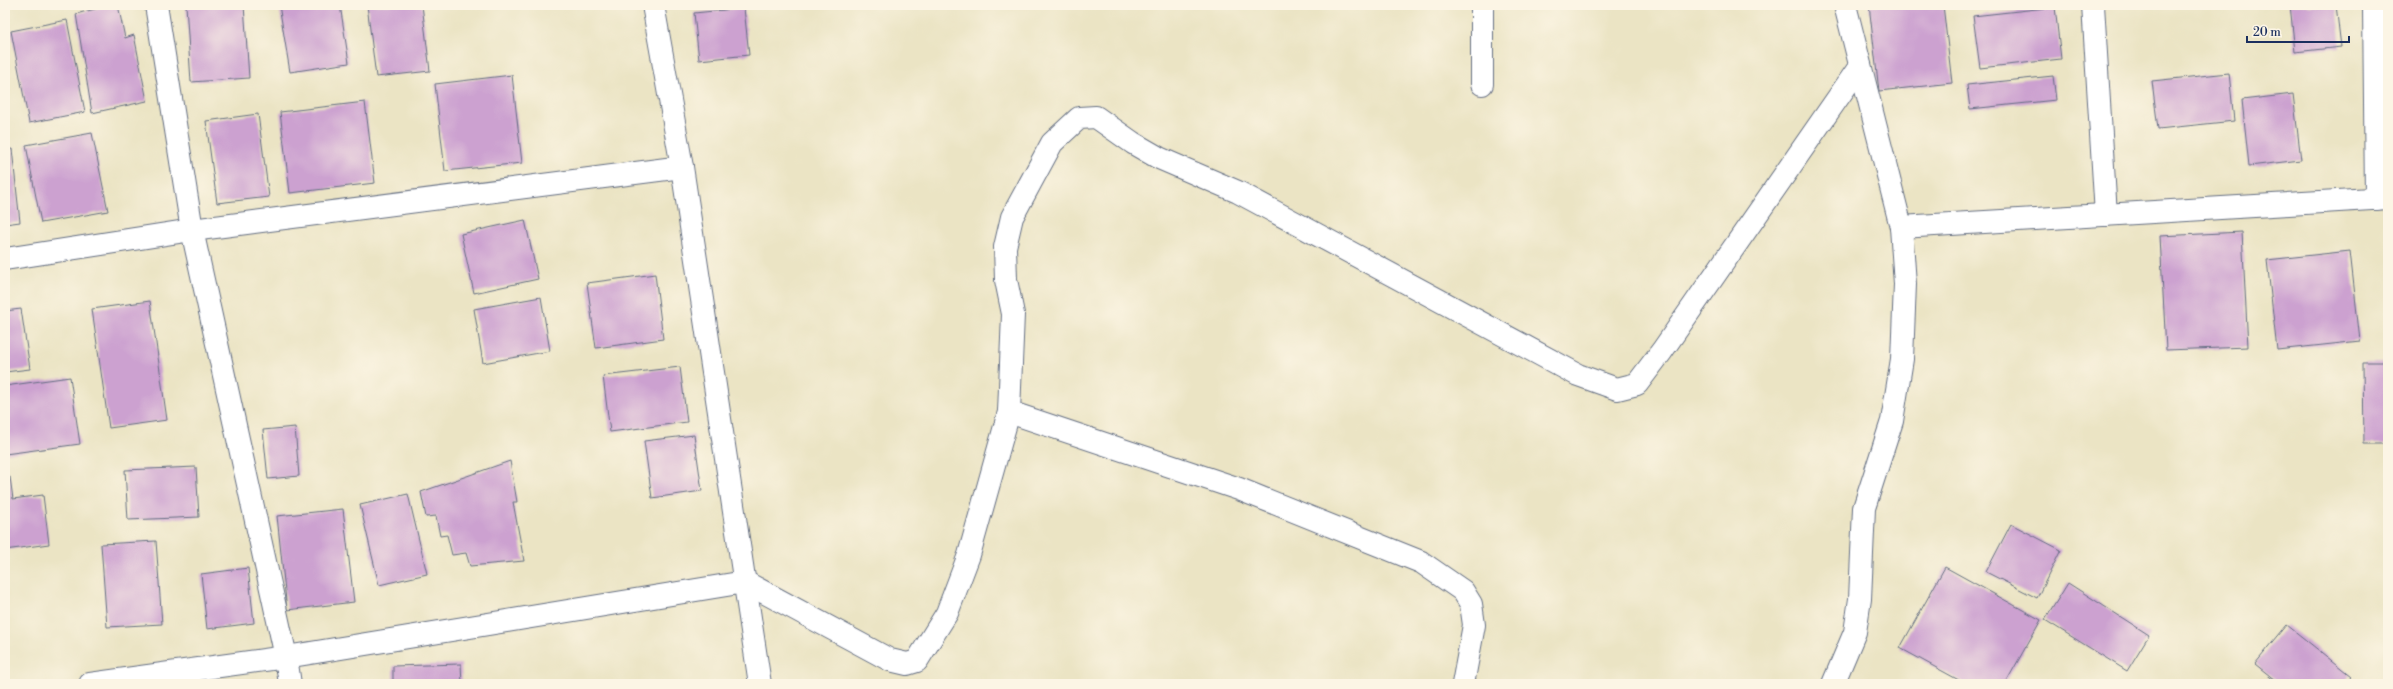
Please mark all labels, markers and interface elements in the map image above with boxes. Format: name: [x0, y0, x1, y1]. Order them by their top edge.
scale bar: [2247, 18, 2349, 44]
text: 20 m: [2253, 25, 2281, 40]

